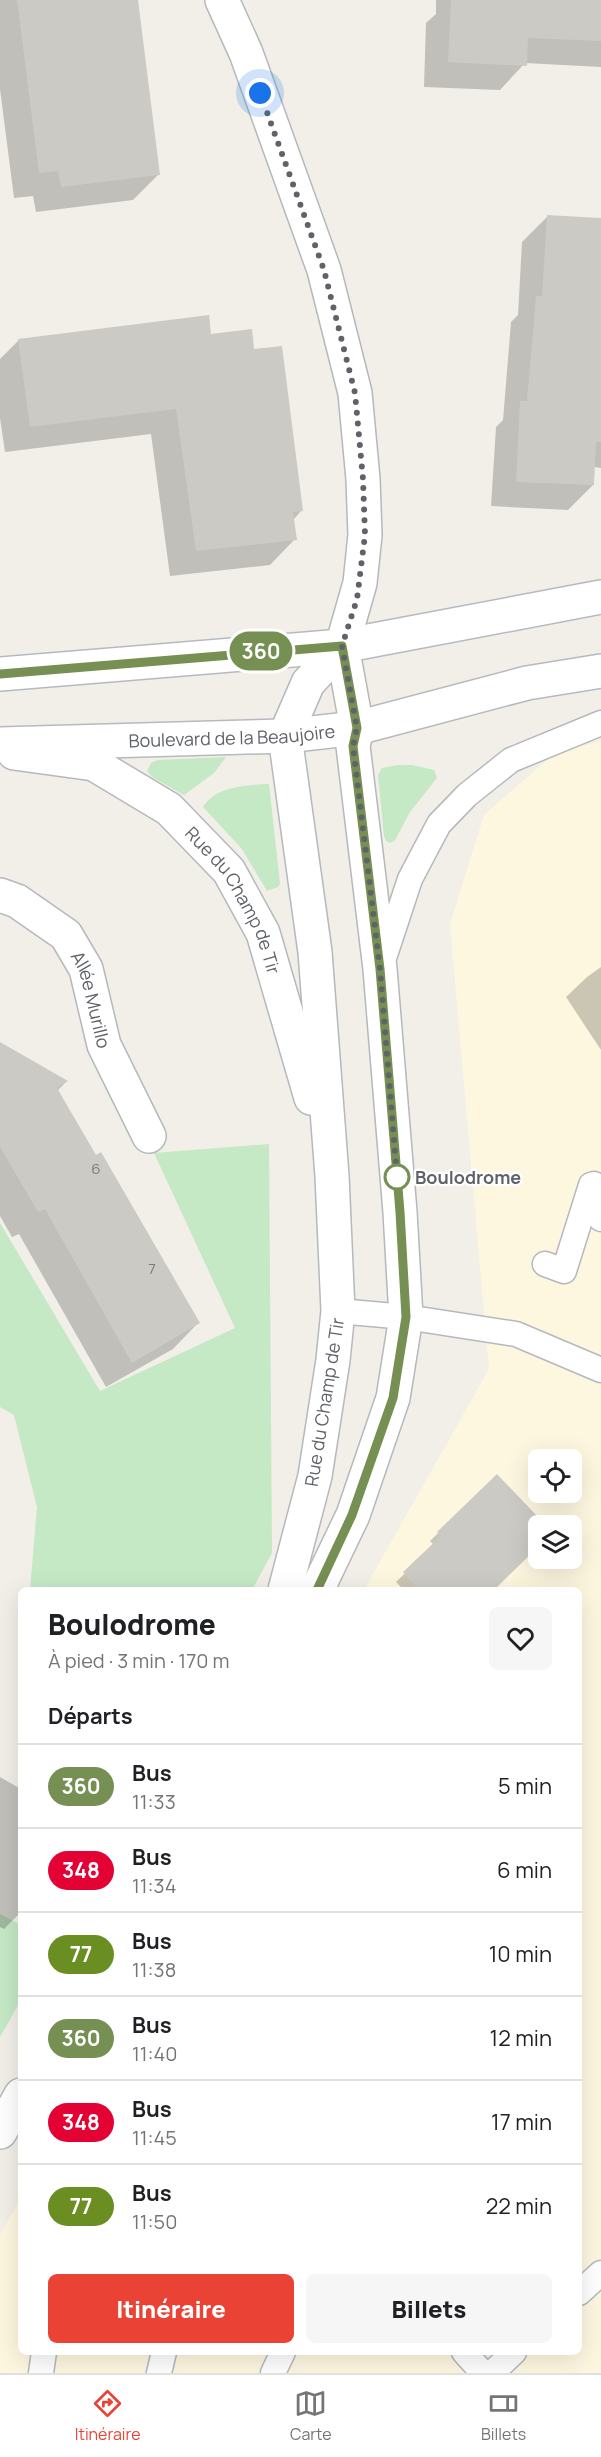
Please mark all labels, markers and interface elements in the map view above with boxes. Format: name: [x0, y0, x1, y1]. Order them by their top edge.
your location: [245, 78, 275, 108]
line badge: 360: [226, 632, 296, 670]
text: 360: [241, 637, 281, 665]
street label: Boulevard de la Beaujoire: [128, 719, 336, 752]
street label: Rue du Champ de Tir: [180, 821, 286, 977]
street label: Allée Murillo: [66, 946, 116, 1051]
house number: 6: [91, 1158, 101, 1179]
marker: Boulodrome: [384, 1164, 410, 1190]
place label: Boulodrome: [415, 1165, 521, 1189]
house number: 7: [148, 1258, 156, 1279]
street label: Rue du Champ de Tir: [299, 1315, 349, 1488]
map controls: [528, 1449, 582, 1569]
button: locate: [528, 1449, 582, 1503]
button: layers: [528, 1515, 582, 1569]
text: Boulodrome: [48, 1605, 216, 1643]
button: heart: [489, 1607, 552, 1670]
text: À pied · 3 min · 170 m: [48, 1647, 229, 1674]
text: Départs: [48, 1701, 133, 1731]
text: Bus: [132, 1758, 172, 1788]
text: 5 min: [498, 1771, 552, 1801]
text: 360: [61, 1772, 101, 1800]
text: 11:33: [132, 1788, 176, 1815]
text: Bus: [132, 1842, 172, 1872]
text: 6 min: [497, 1855, 552, 1885]
text: 348: [62, 1856, 100, 1884]
text: 11:34: [132, 1872, 176, 1899]
text: Bus: [132, 1926, 172, 1956]
text: 10 min: [489, 1939, 552, 1969]
text: 77: [70, 1940, 92, 1968]
text: 11:38: [132, 1956, 176, 1983]
text: Bus: [132, 2010, 172, 2040]
text: 12 min: [490, 2023, 552, 2053]
text: 360: [61, 2024, 101, 2052]
text: 11:40: [132, 2040, 178, 2067]
text: Bus: [132, 2094, 172, 2124]
text: 17 min: [491, 2107, 552, 2137]
text: 348: [62, 2108, 100, 2136]
text: 11:45: [132, 2124, 177, 2151]
text: Bus: [132, 2178, 172, 2208]
text: 22 min: [486, 2191, 552, 2221]
text: 77: [70, 2192, 92, 2220]
text: 11:50: [132, 2208, 177, 2235]
button: Itinéraire: [48, 2274, 294, 2343]
button: Billets: [306, 2274, 552, 2343]
tab: Itinéraire: [75, 2387, 141, 2445]
tab: Carte: [290, 2387, 332, 2445]
tab: Billets: [481, 2387, 526, 2445]

